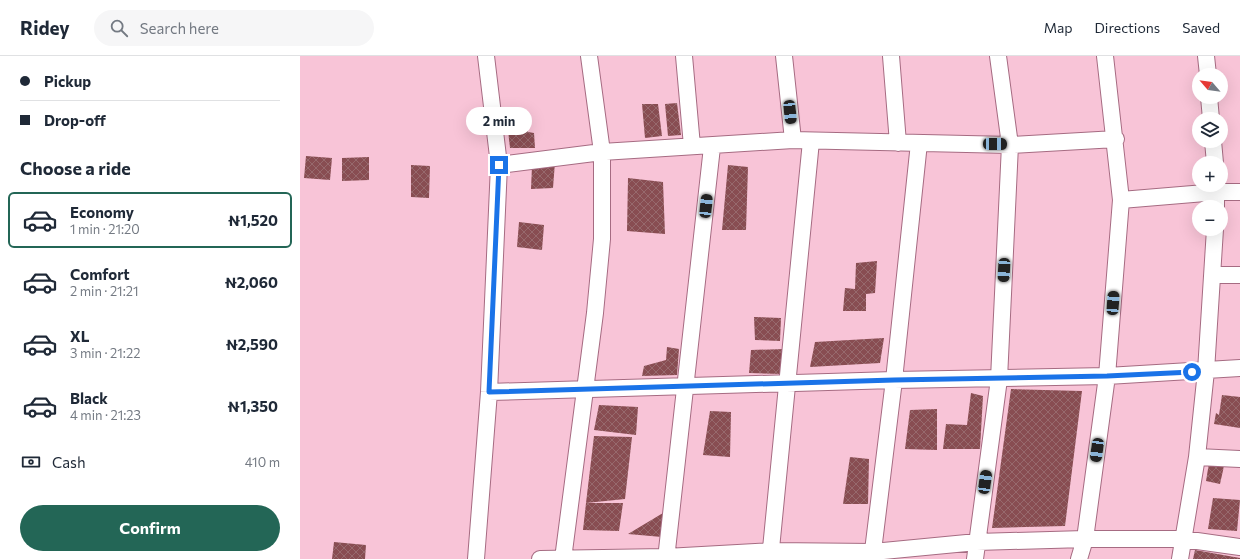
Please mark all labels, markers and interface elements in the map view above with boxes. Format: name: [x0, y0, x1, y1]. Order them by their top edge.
search box: [94, 10, 374, 46]
text: Ridey: [20, 16, 70, 39]
icon: search: [108, 17, 130, 39]
text: Search here: [140, 19, 219, 37]
text: Map: [1044, 19, 1073, 36]
text: Directions: [1095, 19, 1160, 36]
text: Saved: [1182, 19, 1220, 36]
north arrow: [1192, 68, 1228, 104]
map controls: [1192, 68, 1228, 236]
text: Pickup: [44, 72, 91, 90]
car: [783, 99, 797, 125]
callout: 2 min: [466, 107, 532, 135]
text: Drop-off: [44, 111, 106, 129]
button: layers: [1192, 112, 1228, 148]
text: 2 min: [483, 113, 515, 129]
car: [983, 138, 1007, 150]
route end: [490, 156, 508, 174]
button: +: [1192, 156, 1228, 192]
text: Choose a ride: [20, 157, 131, 179]
car: [699, 193, 713, 219]
button: −: [1192, 200, 1228, 236]
icon: car: [22, 202, 58, 238]
text: Economy: [70, 203, 134, 221]
text: ₦1,520: [228, 211, 278, 229]
text: 1 min · 21:20: [70, 221, 140, 237]
car: [997, 258, 1011, 282]
icon: car: [22, 264, 58, 300]
text: Comfort: [70, 265, 130, 283]
text: ₦2,060: [225, 273, 278, 291]
text: 2 min · 21:21: [70, 283, 138, 299]
car: [1106, 291, 1120, 315]
icon: car: [22, 326, 58, 362]
text: XL: [70, 327, 89, 345]
text: ₦2,590: [226, 335, 278, 353]
text: 3 min · 21:22: [70, 345, 140, 361]
route start: [1183, 363, 1201, 381]
icon: car: [22, 388, 58, 424]
text: Black: [70, 389, 108, 407]
text: ₦1,350: [228, 397, 278, 415]
text: 4 min · 21:23: [70, 407, 141, 423]
car: [1089, 437, 1105, 463]
icon: cash: [20, 451, 42, 473]
text: Cash: [52, 453, 86, 471]
text: 410 m: [245, 454, 280, 470]
car: [977, 469, 993, 495]
button: Confirm: [20, 505, 280, 551]

